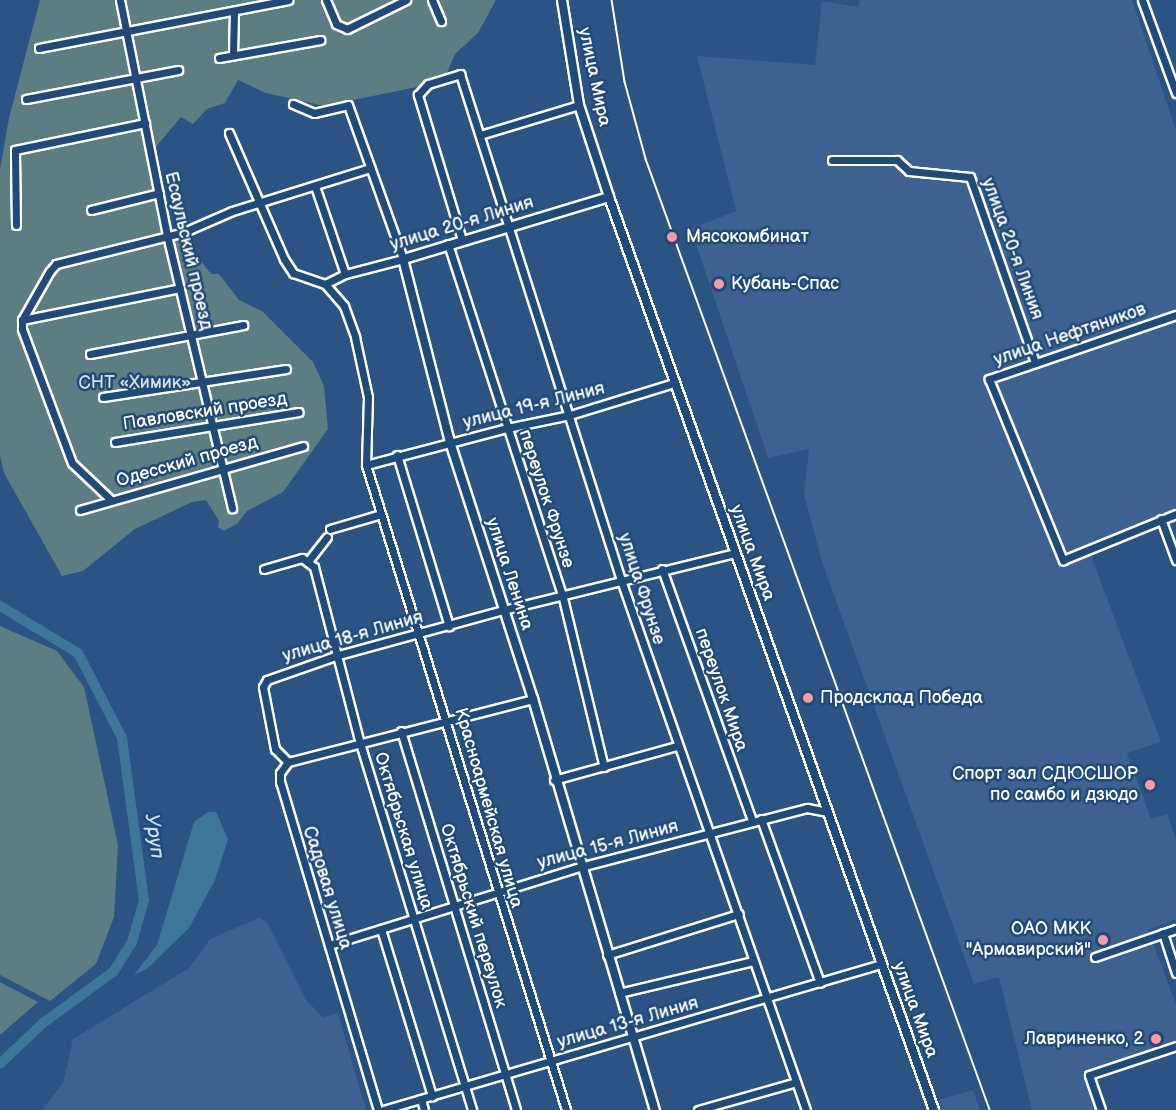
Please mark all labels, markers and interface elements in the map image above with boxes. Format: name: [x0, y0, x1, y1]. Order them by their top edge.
street label: улица Мира: [573, 26, 615, 128]
street label: Есаульский проезд: [159, 170, 217, 332]
street label: улица 20-я Линия: [976, 175, 1048, 323]
street label: улица 20-я Линия: [388, 192, 536, 256]
place label: Мясокомбинат: [686, 226, 809, 248]
marker: Мясокомбинат: [663, 228, 681, 246]
place label: Кубань-Спас: [731, 273, 839, 295]
marker: Кубань-Спас: [712, 277, 726, 291]
street label: улица Нефтяников: [991, 299, 1149, 371]
park label: СНТ «Химик»: [79, 372, 191, 394]
street label: улица 19-я Линия: [461, 378, 607, 434]
street label: Павловский проезд: [121, 388, 289, 436]
street label: переулок Фрунзе: [513, 427, 579, 571]
street label: Одесский проезд: [114, 432, 260, 492]
street label: улица Мира: [725, 502, 779, 604]
street label: улица Ленина: [481, 515, 537, 633]
street label: улица Фрунзе: [613, 531, 669, 647]
street label: улица 18-я Линия: [280, 607, 426, 667]
street label: переулок Мира: [690, 626, 752, 754]
place label: Продсклад Победа: [820, 687, 983, 709]
marker: Продсклад Победа: [801, 691, 815, 705]
street label: Красноармейская улица: [449, 705, 527, 911]
street label: Октябрьская улица: [369, 750, 437, 912]
place label: Спорт зал СДЮСШОР по самбо и дзюдо: [952, 764, 1138, 806]
marker: Спорт зал СДЮСШОР по самбо и дзюдо: [1143, 778, 1157, 792]
water label: Уруп: [139, 812, 169, 860]
street label: улица 15-я Линия: [535, 816, 681, 874]
street label: Октябрьский переулок: [435, 821, 511, 1011]
street label: Садовая улица: [298, 824, 356, 952]
place label: ОАО МКК "Армавирский": [966, 919, 1091, 962]
marker: ОАО МКК "Армавирский": [1096, 933, 1110, 947]
street label: улица Мира: [888, 959, 942, 1061]
street label: улица 13-я Линия: [555, 993, 701, 1053]
place label: Лавриненко, 2: [1024, 1028, 1144, 1050]
marker: Лавриненко, 2: [1149, 1032, 1163, 1046]

